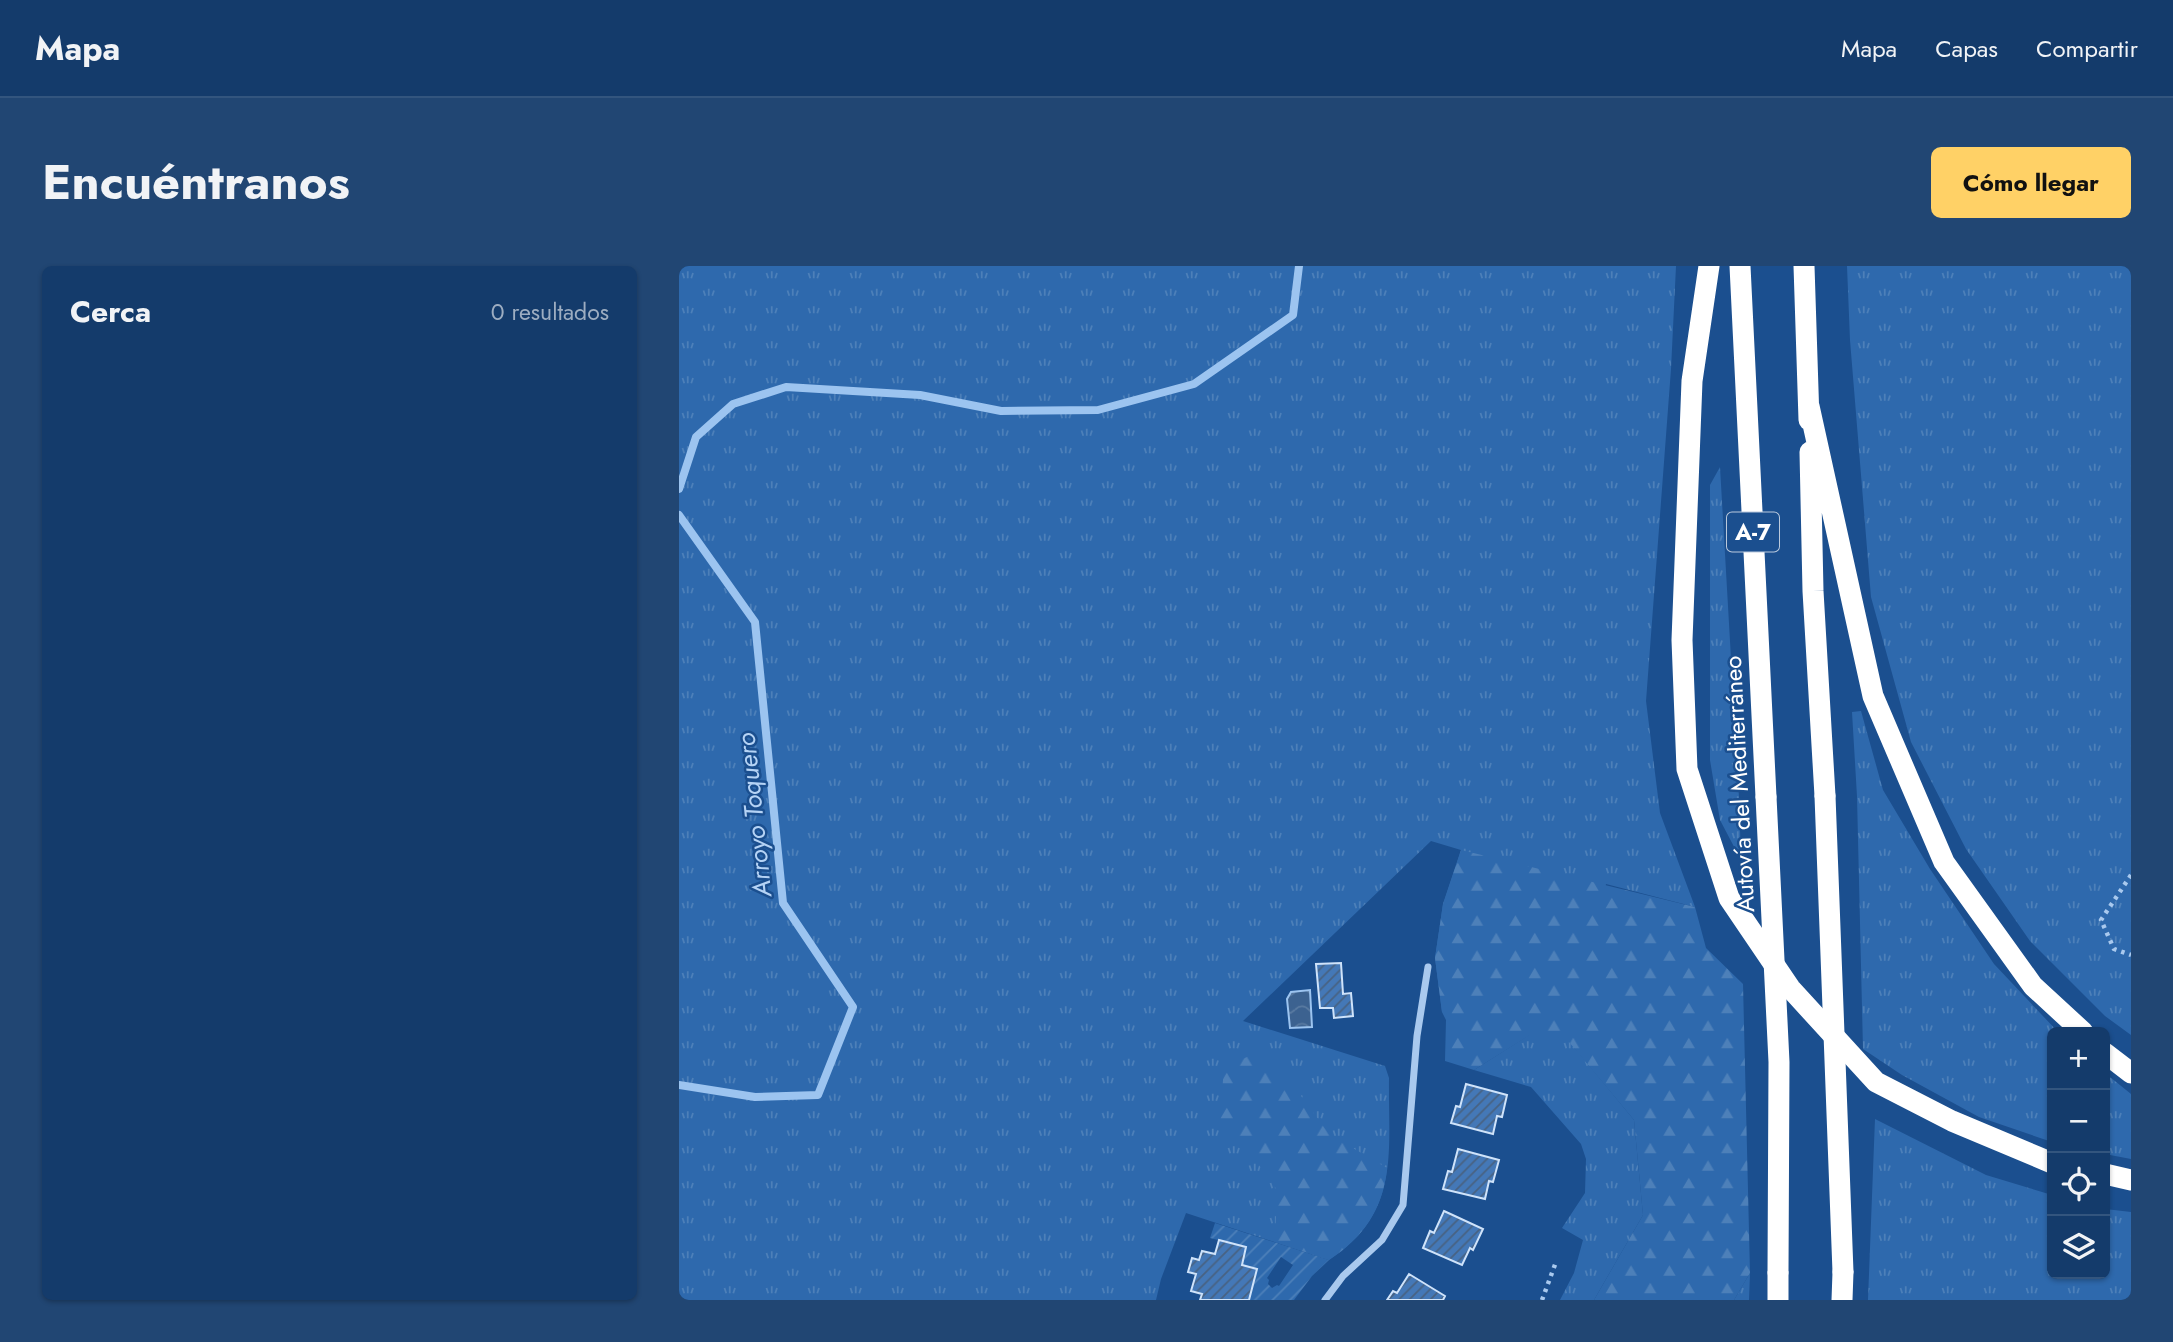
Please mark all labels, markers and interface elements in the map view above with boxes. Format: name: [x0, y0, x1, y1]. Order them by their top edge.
text: Mapa: [35, 25, 120, 72]
text: Mapa: [1841, 31, 1897, 66]
text: Capas: [1935, 31, 1998, 66]
text: Compartir: [2036, 31, 2138, 66]
text: Encuéntranos: [42, 147, 350, 217]
button: Cómo llegar: [1931, 147, 2131, 218]
text: Cerca: [70, 290, 151, 333]
text: 0 resultados: [491, 295, 609, 329]
road number: A-7: [1727, 512, 1779, 552]
street label: Autovía del Mediterráneo: [1715, 655, 1763, 913]
water label: Arroyo Toquero: [726, 731, 782, 900]
map controls: [2047, 1027, 2110, 1279]
button: +: [2047, 1027, 2110, 1090]
button: −: [2047, 1090, 2110, 1153]
button: locate: [2047, 1153, 2110, 1216]
button: layers: [2047, 1216, 2110, 1279]

